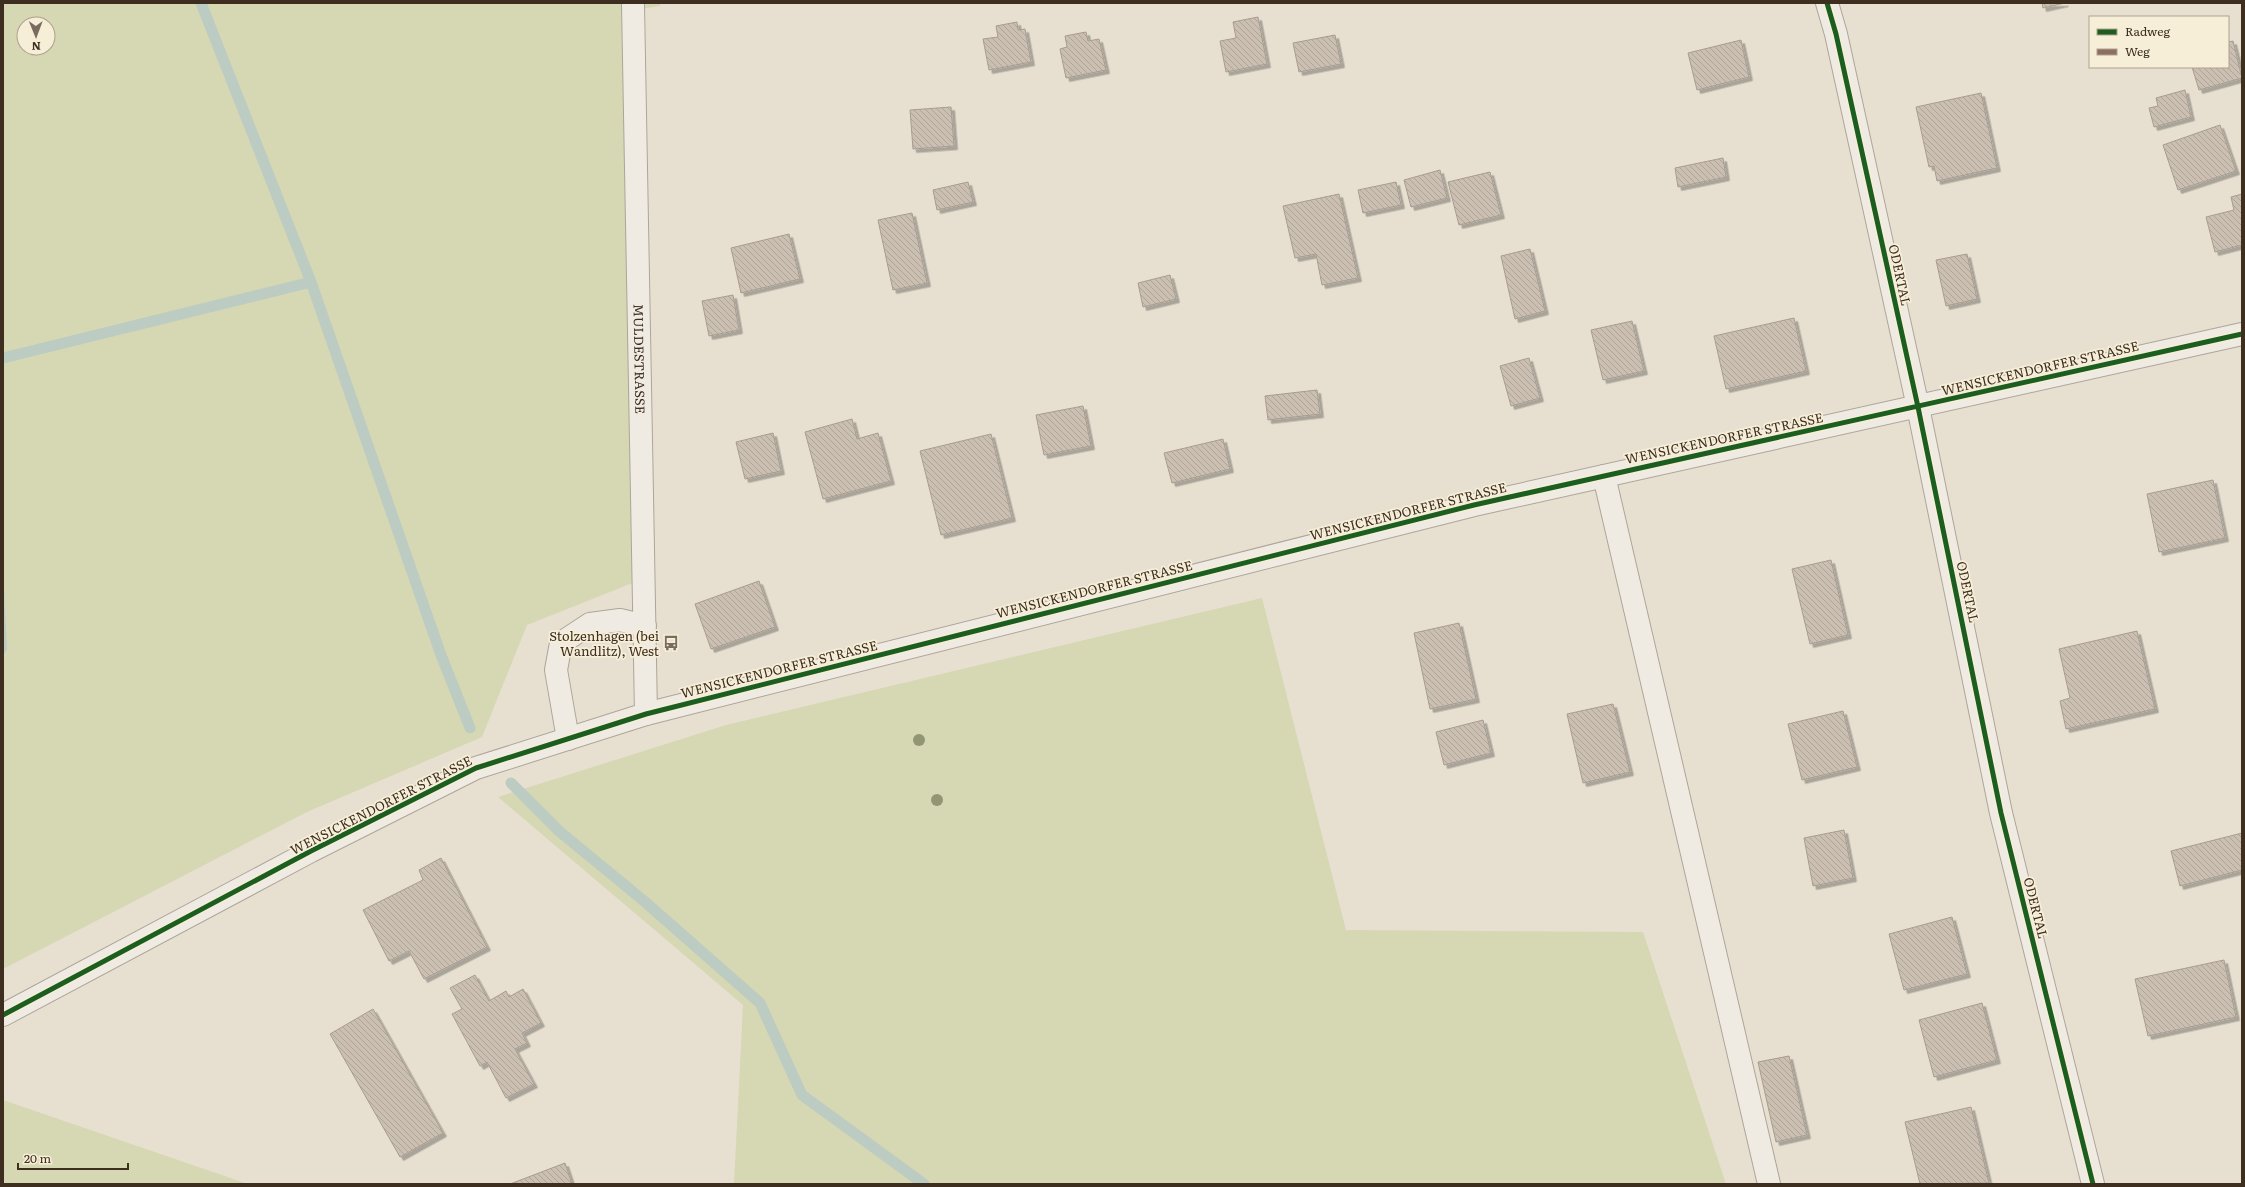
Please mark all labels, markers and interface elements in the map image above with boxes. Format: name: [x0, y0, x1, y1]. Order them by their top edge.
north arrow: [16, 16, 56, 56]
legend: [2089, 16, 2229, 68]
text: Radweg: [2125, 22, 2170, 40]
text: N: [31, 39, 41, 55]
text: Weg: [2125, 42, 2150, 60]
street label: ODERTAL: [1885, 242, 1916, 307]
street label: MULDESTRASSE: [629, 304, 651, 414]
street label: WENSICKENDORFER STRASSE: [1939, 336, 2140, 399]
street label: WENSICKENDORFER STRASSE: [1623, 407, 1825, 468]
street label: WENSICKENDORFER STRASSE: [1308, 477, 1508, 544]
street label: WENSICKENDORFER STRASSE: [994, 555, 1194, 622]
street label: ODERTAL: [1953, 559, 1984, 624]
place label: Stolzenhagen (bei Wandlitz), West: [549, 626, 660, 660]
bus stop icon: Stolzenhagen (bei Wandlitz), West: [662, 634, 680, 652]
street label: WENSICKENDORFER STRASSE: [679, 635, 879, 702]
street label: WENSICKENDORFER STRASSE: [287, 750, 475, 859]
street label: ODERTAL: [2020, 875, 2053, 941]
scale bar: [18, 1145, 128, 1171]
text: 20 m: [24, 1149, 51, 1167]

